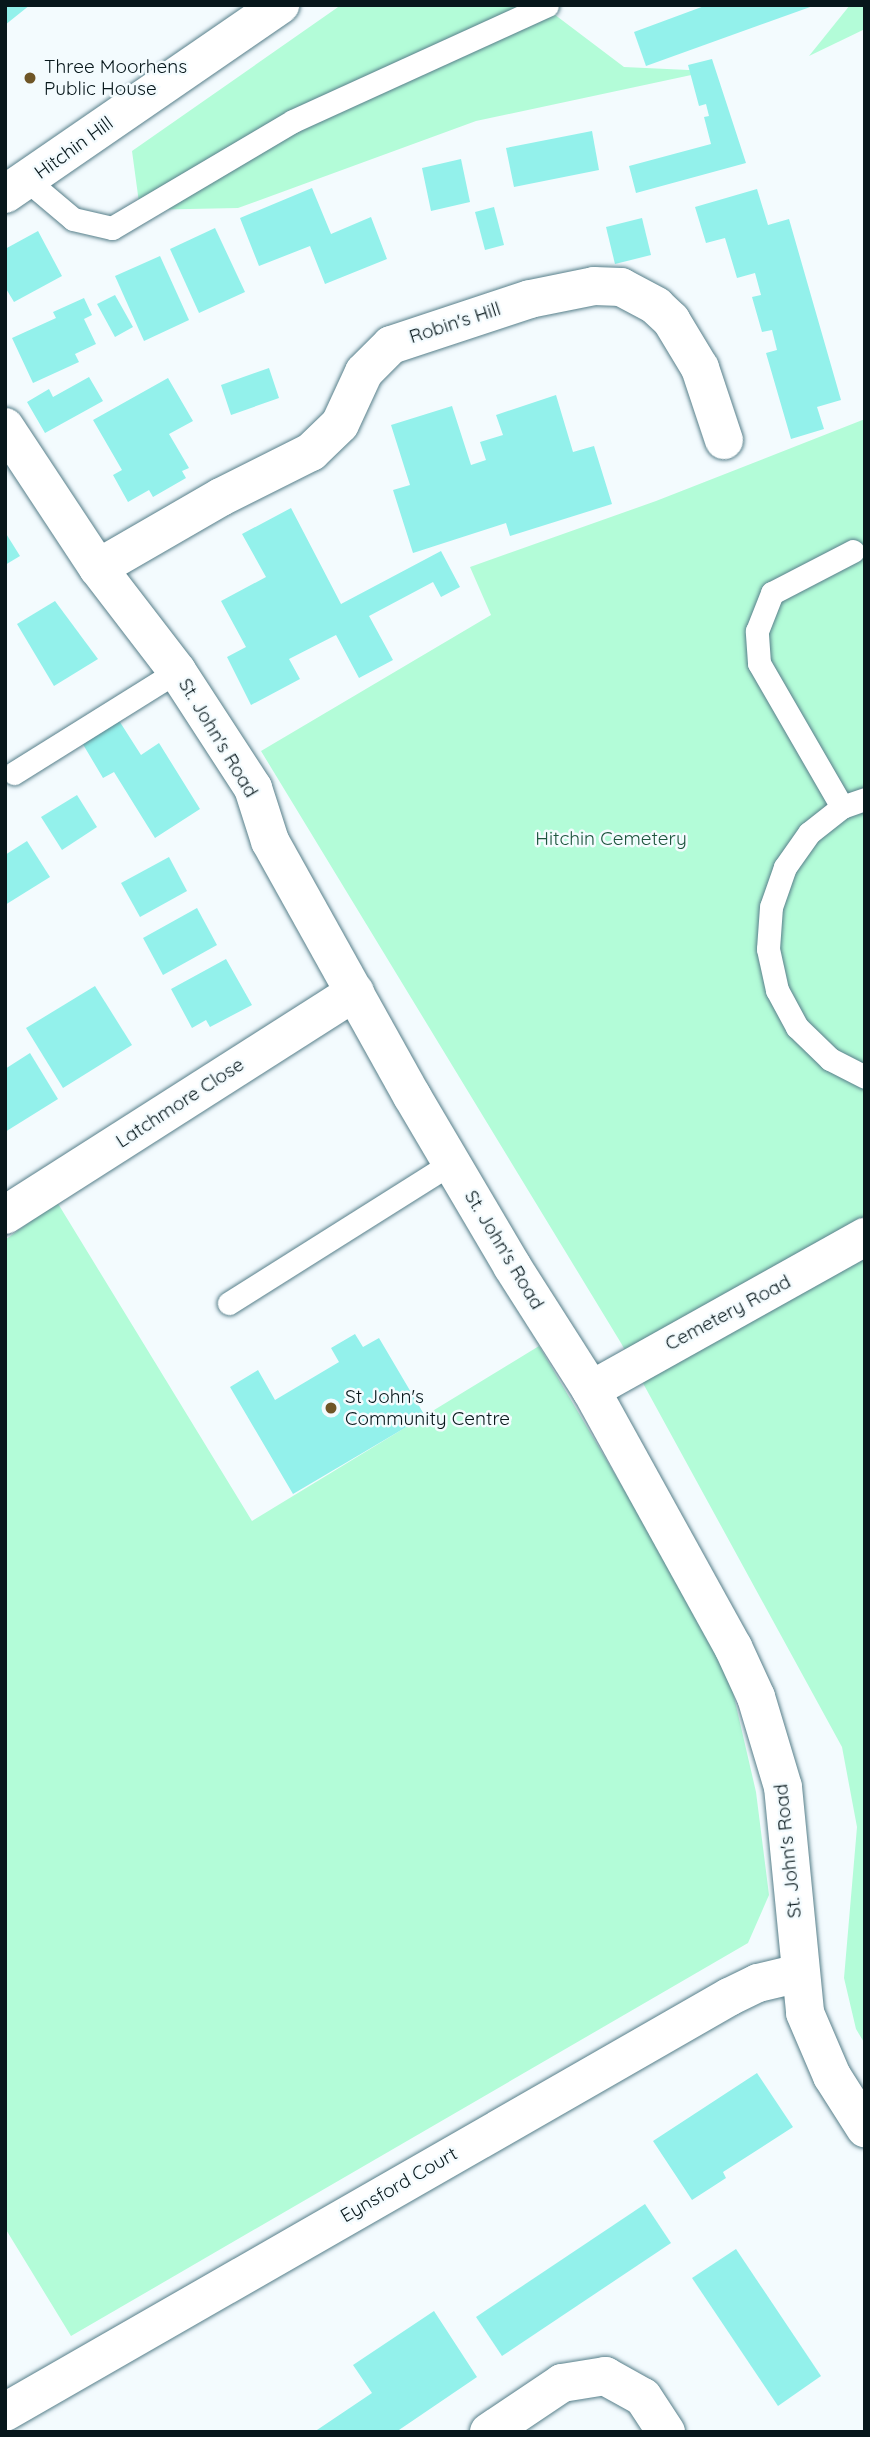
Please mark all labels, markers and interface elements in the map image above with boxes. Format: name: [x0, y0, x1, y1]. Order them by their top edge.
place label: Three Moorhens Public House: [44, 56, 187, 100]
marker: Three Moorhens Public House: [22, 70, 38, 86]
street label: Hitchin Hill: [30, 112, 118, 184]
street label: Robin's Hill: [406, 297, 504, 349]
street label: St. John's Road: [174, 674, 262, 802]
park label: Hitchin Cemetery: [535, 828, 687, 850]
street label: Latchmore Close: [112, 1053, 248, 1153]
street label: St. John's Road: [460, 1186, 548, 1314]
street label: Cemetery Road: [661, 1270, 795, 1356]
place label: St John's Community Centre: [345, 1386, 510, 1430]
marker: St John's Community Centre: [323, 1400, 339, 1416]
street label: St. John's Road: [770, 1783, 806, 1919]
street label: Eynsford Court: [337, 2142, 461, 2228]

